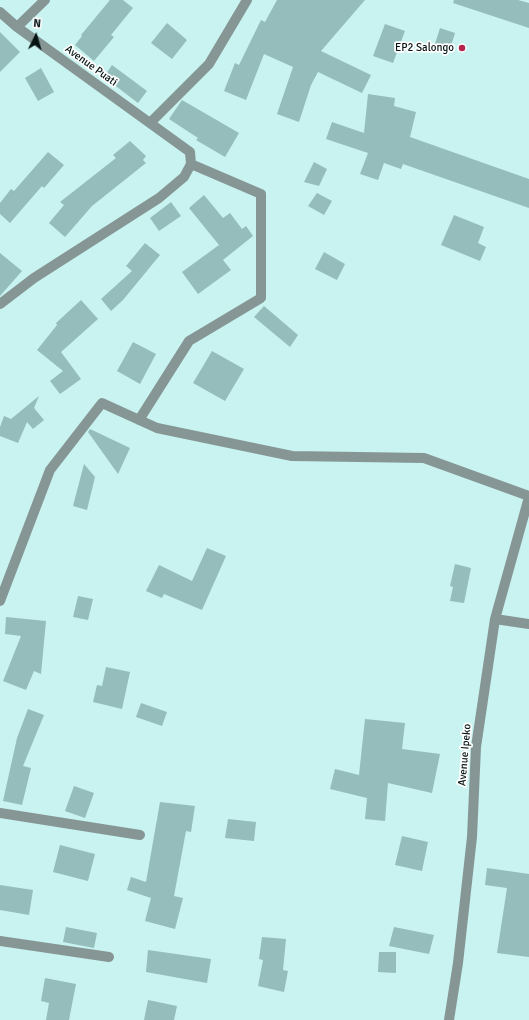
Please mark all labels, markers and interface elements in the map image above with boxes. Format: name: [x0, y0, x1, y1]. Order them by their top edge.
north arrow: [16, 16, 56, 56]
text: N: [33, 17, 41, 30]
place label: EP2 Salongo: [395, 41, 454, 55]
street label: Avenue Puati: [62, 43, 120, 89]
marker: EP2 Salongo: [457, 43, 467, 53]
street label: Avenue Ipeko: [456, 723, 474, 787]

